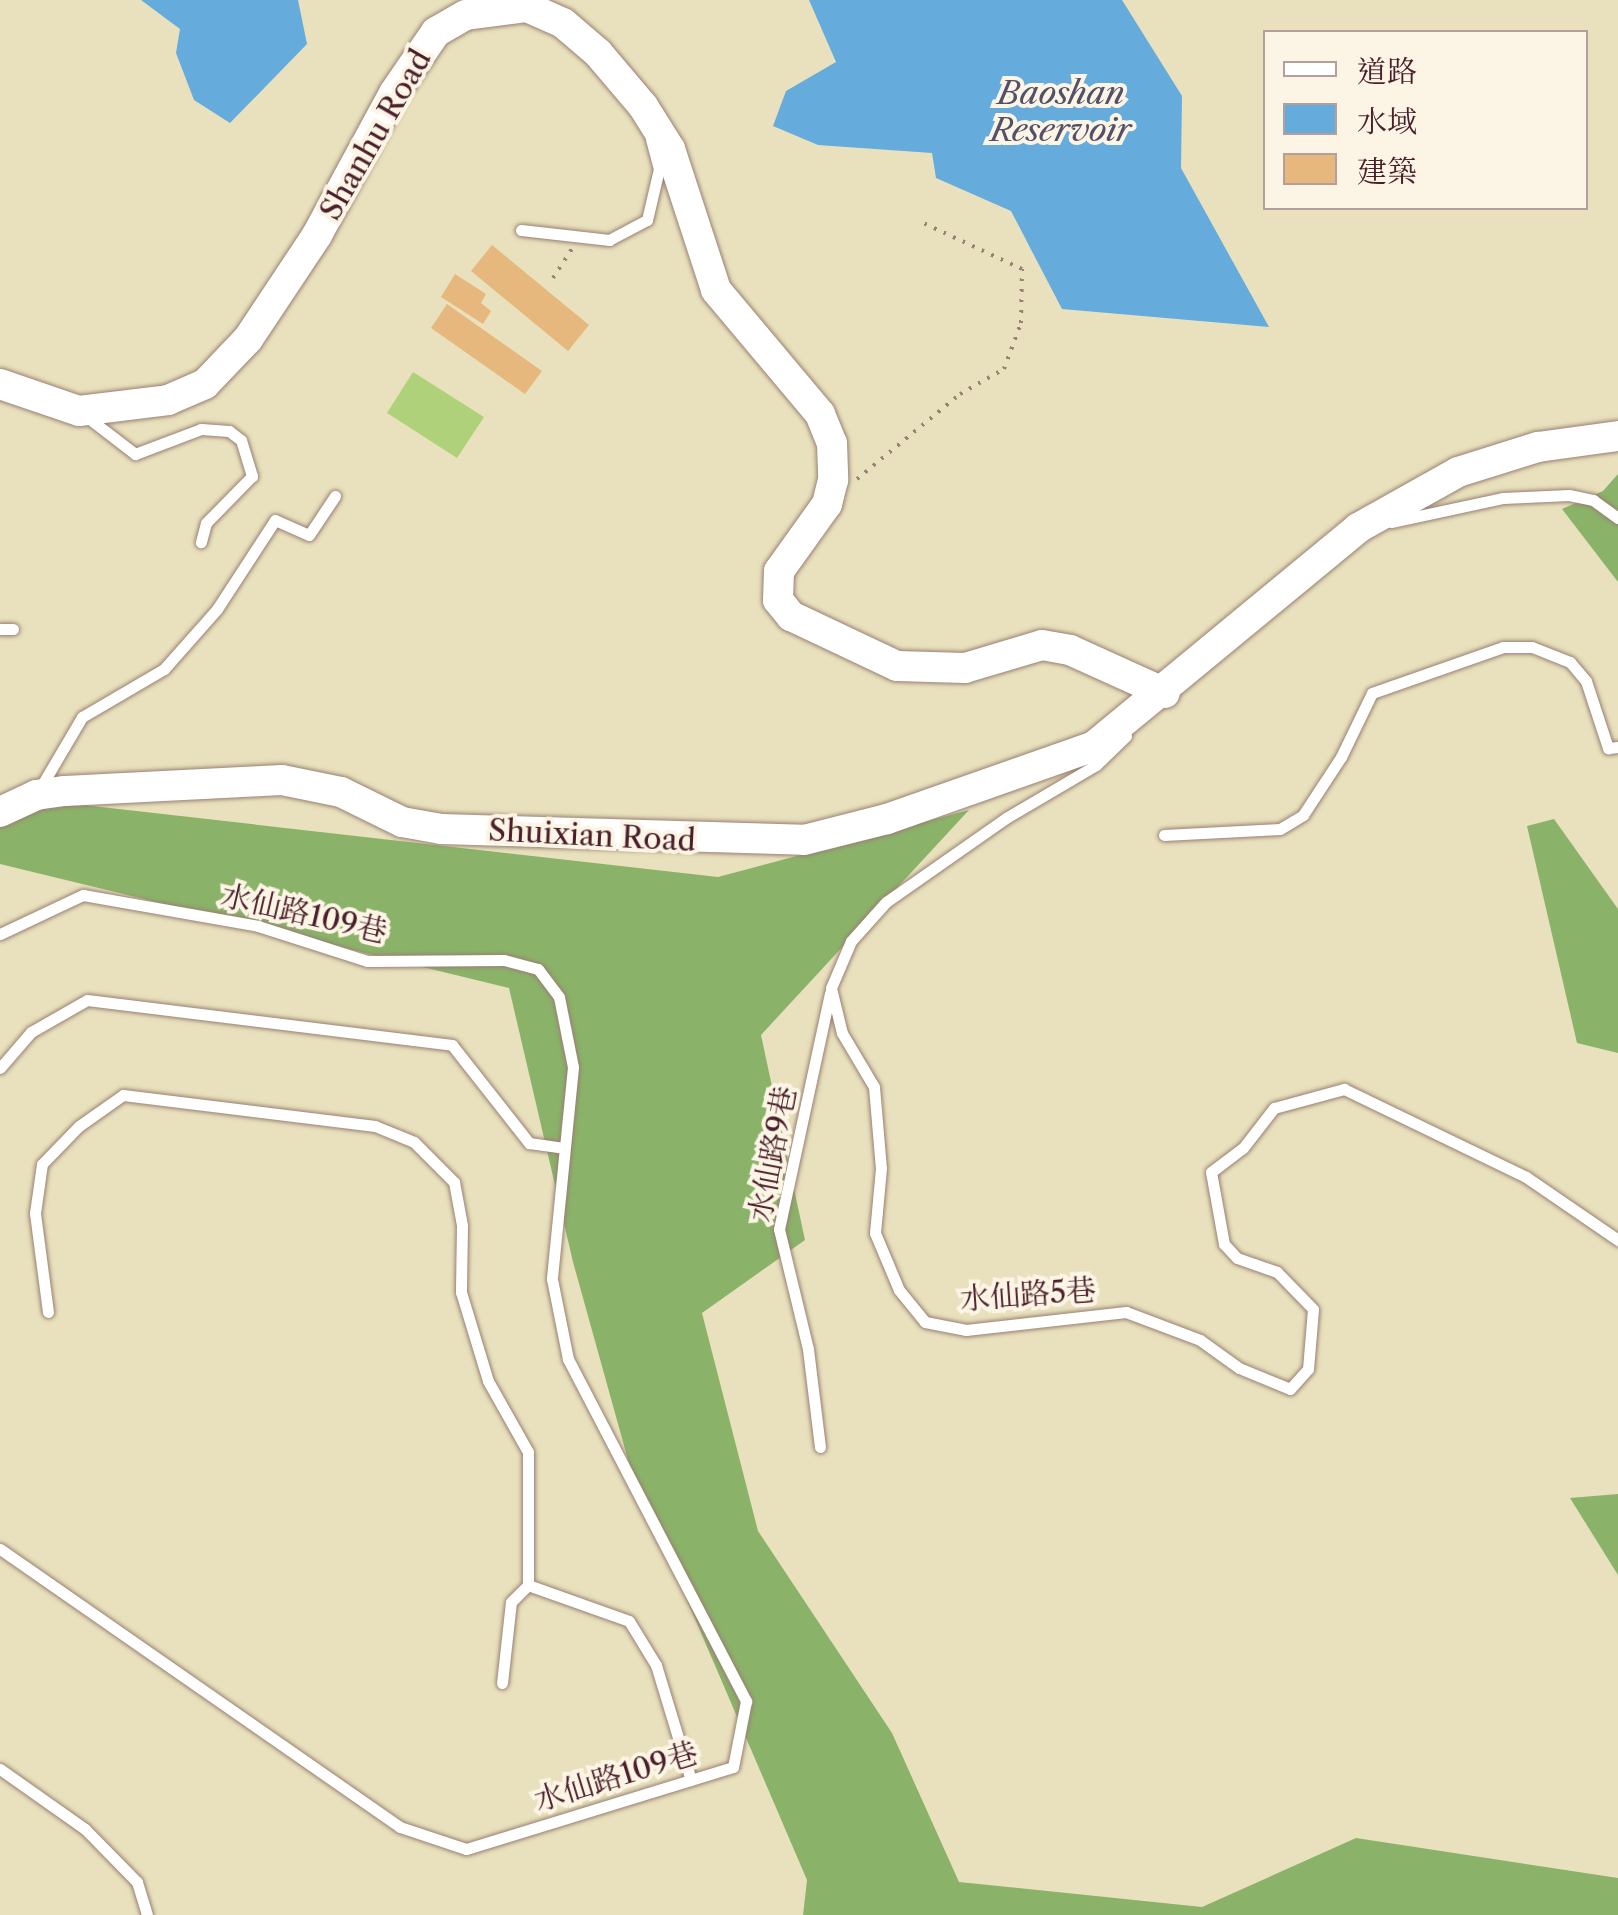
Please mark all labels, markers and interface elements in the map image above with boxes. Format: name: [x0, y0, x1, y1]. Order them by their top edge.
legend: [1263, 30, 1588, 210]
street label: Shanhu Road: [313, 43, 439, 227]
text: 道路: [1357, 53, 1417, 90]
water label: Baoshan Reservoir: [991, 75, 1131, 150]
text: 水域: [1357, 103, 1417, 140]
text: 建築: [1357, 153, 1417, 190]
street label: Shuixian Road: [487, 813, 697, 859]
street label: 水仙路109巷: [218, 877, 390, 951]
street label: 水仙路9巷: [742, 1083, 804, 1225]
street label: 水仙路5巷: [959, 1272, 1097, 1318]
street label: 水仙路109巷: [530, 1735, 702, 1819]

